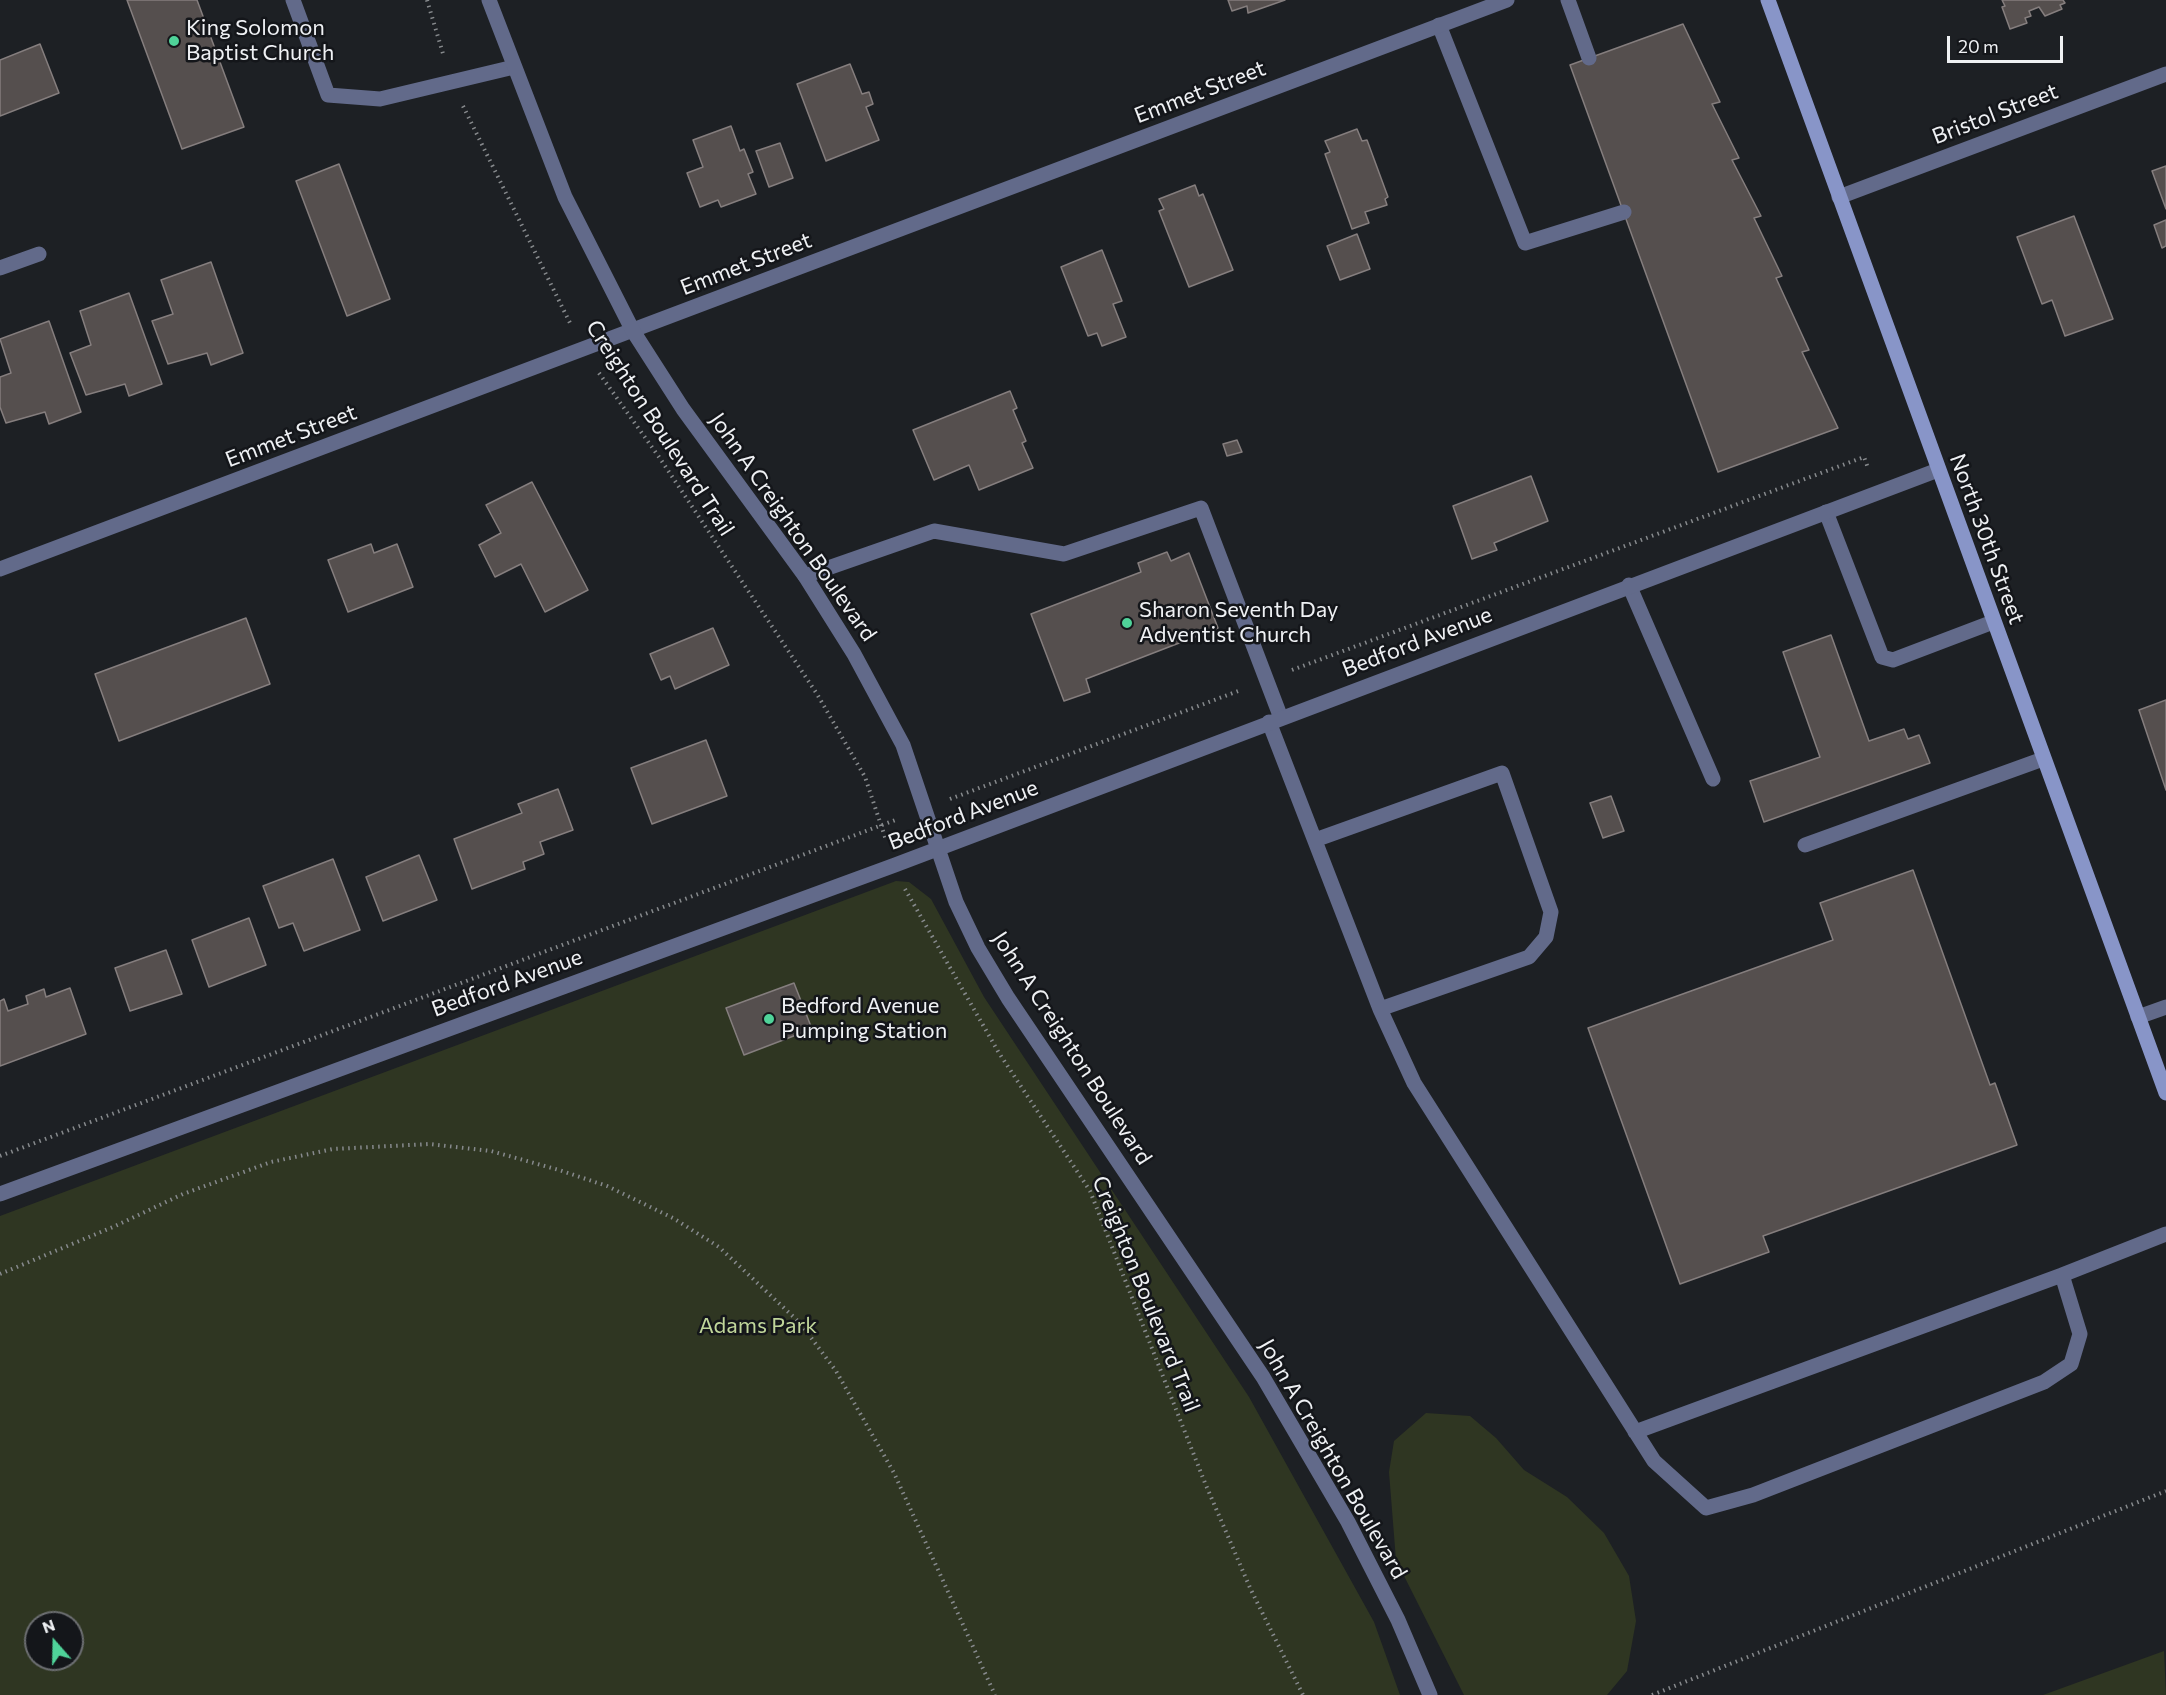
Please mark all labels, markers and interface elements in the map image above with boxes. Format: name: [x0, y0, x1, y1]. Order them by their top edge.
place label: King Solomon Baptist Church: [186, 15, 334, 66]
scale bar: [1950, 24, 2066, 62]
marker: King Solomon Baptist Church: [167, 34, 181, 48]
text: 20 m: [1958, 35, 1999, 57]
street label: Emmet Street: [1131, 55, 1269, 129]
street label: Bristol Street: [1928, 78, 2062, 150]
street label: Emmet Street: [677, 227, 815, 301]
street label: Creighton Boulevard Trail: [580, 315, 740, 541]
street label: Emmet Street: [222, 399, 360, 473]
street label: John A Creighton Boulevard: [704, 408, 882, 646]
street label: North 30th Street: [1944, 450, 2030, 628]
place label: Sharon Seventh Day Adventist Church: [1139, 597, 1338, 648]
street label: Bedford Avenue: [1338, 601, 1496, 683]
marker: Sharon Seventh Day Adventist Church: [1120, 616, 1134, 630]
street label: Bedford Avenue: [884, 774, 1042, 856]
street label: John A Creighton Boulevard: [987, 926, 1157, 1170]
street label: Bedford Avenue: [428, 943, 586, 1023]
place label: Bedford Avenue Pumping Station: [781, 993, 947, 1044]
marker: Bedford Avenue Pumping Station: [762, 1012, 776, 1026]
street label: Creighton Boulevard Trail: [1087, 1172, 1205, 1416]
park label: Adams Park: [699, 1313, 817, 1339]
street label: John A Creighton Boulevard: [1253, 1334, 1413, 1584]
north arrow: [24, 1611, 84, 1671]
text: N: [39, 1615, 57, 1636]

